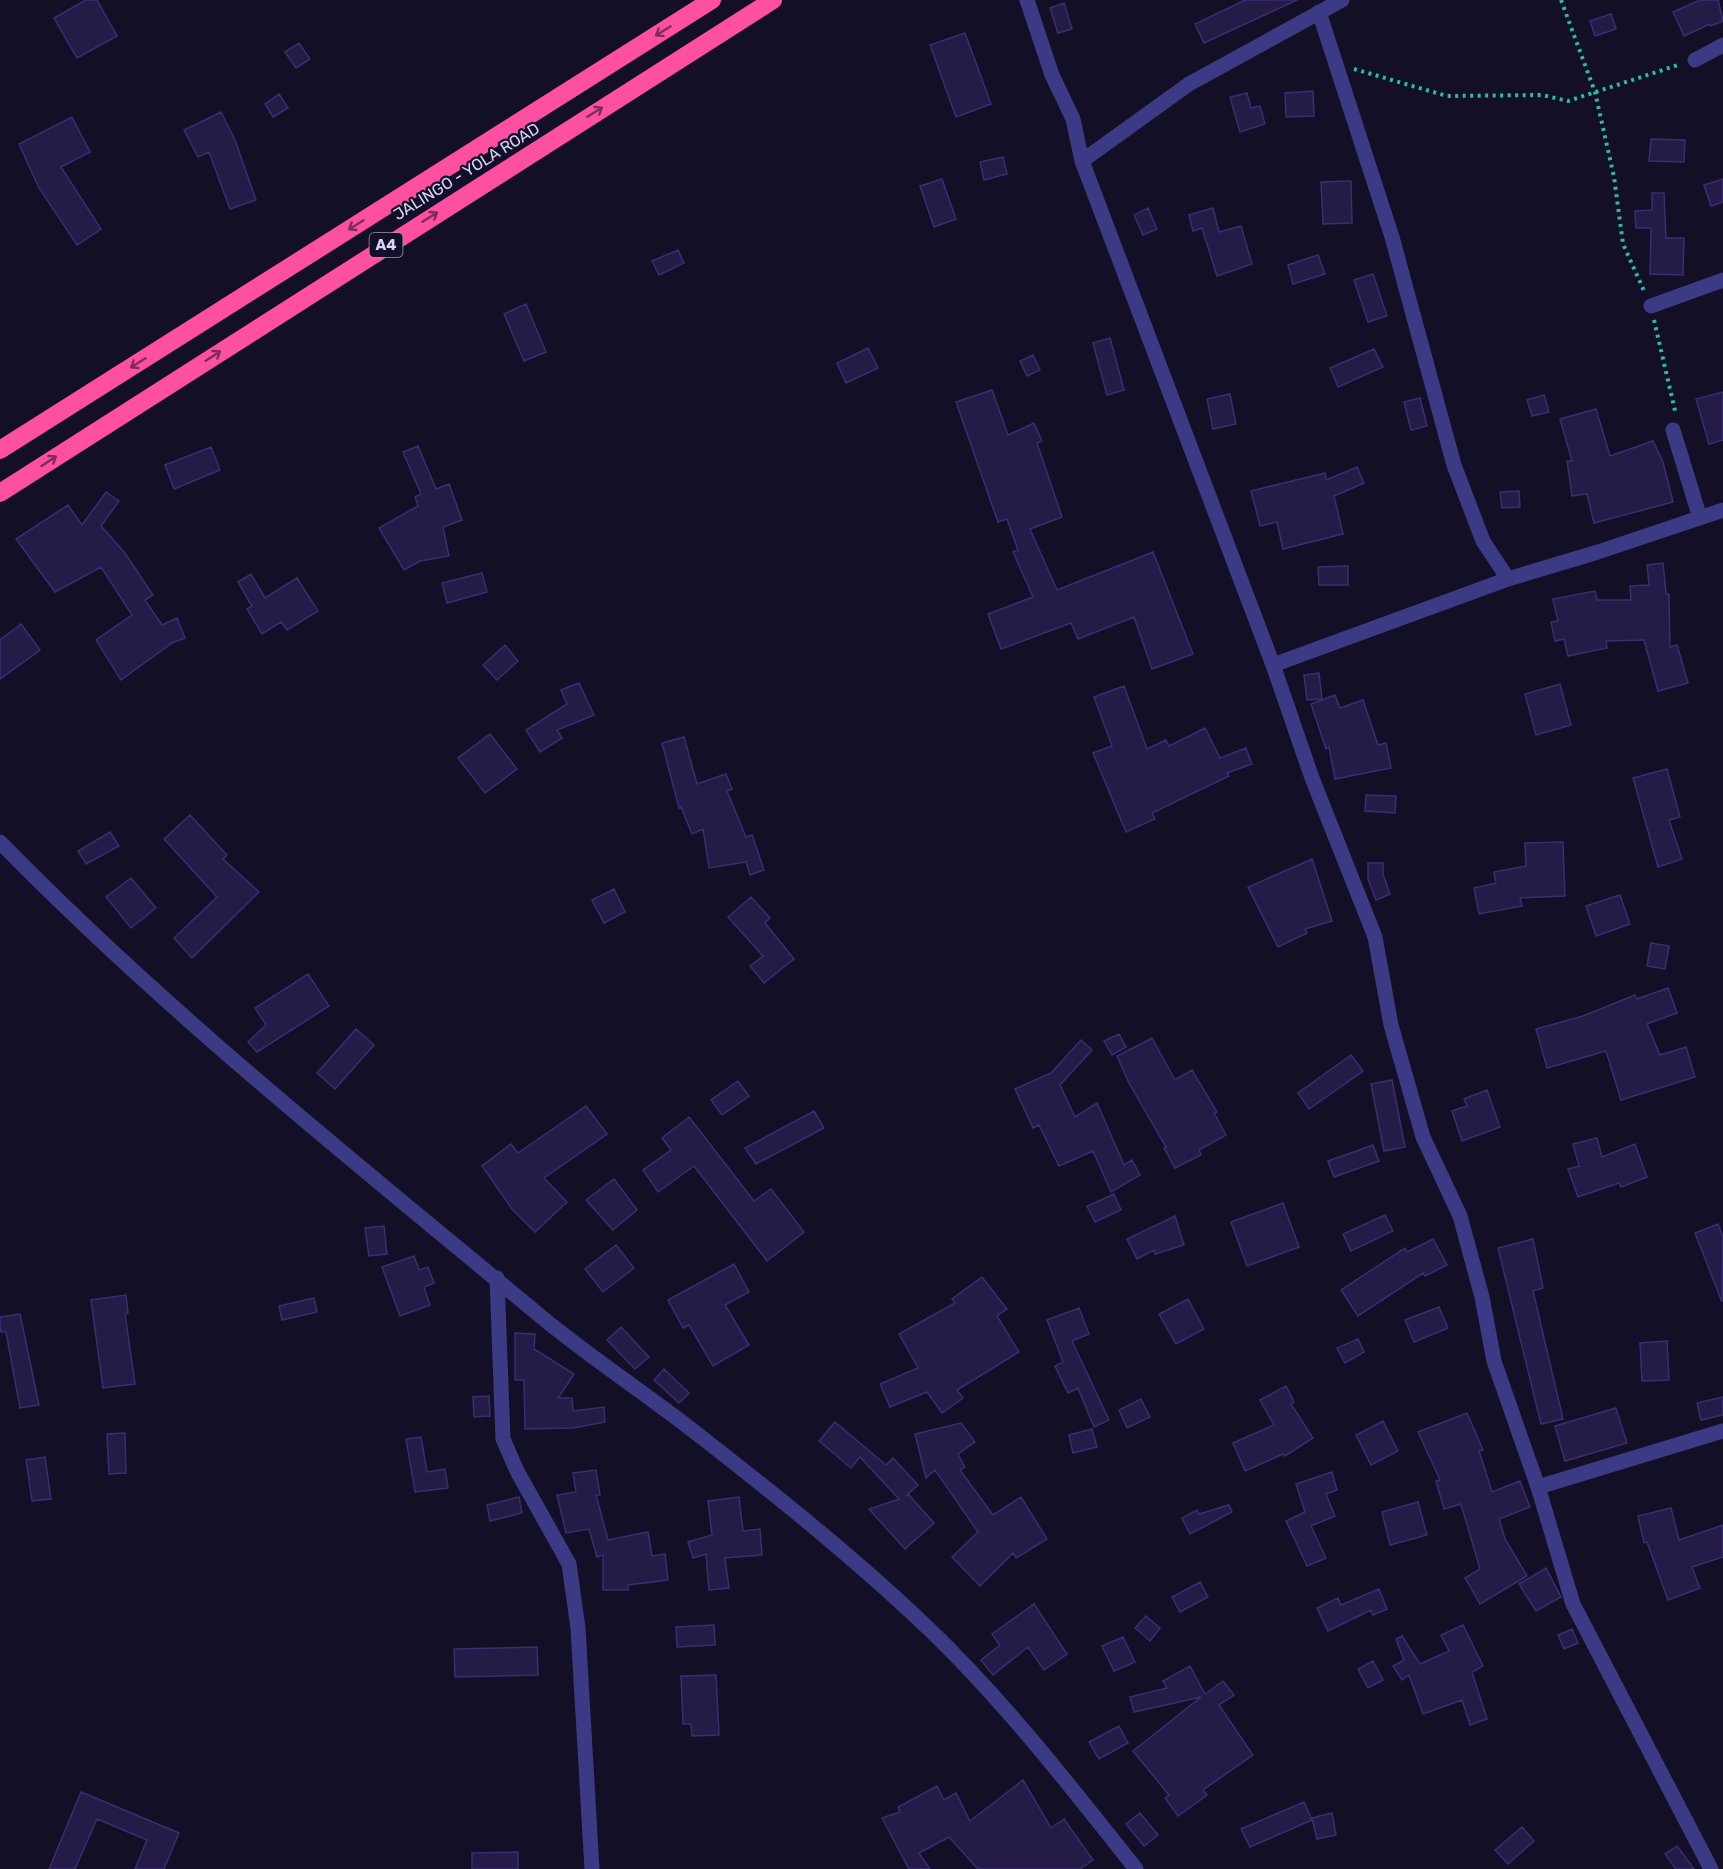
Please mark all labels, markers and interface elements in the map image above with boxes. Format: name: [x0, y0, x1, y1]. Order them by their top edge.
one-way arrow: [655, 26, 672, 38]
one-way arrow: [586, 106, 603, 118]
street label: JALINGO - YOLA ROAD: [390, 119, 543, 224]
one-way arrow: [422, 210, 439, 223]
one-way arrow: [348, 220, 365, 232]
road number: A4: [370, 233, 402, 257]
one-way arrow: [204, 350, 221, 362]
one-way arrow: [130, 357, 147, 369]
one-way arrow: [40, 455, 57, 467]

